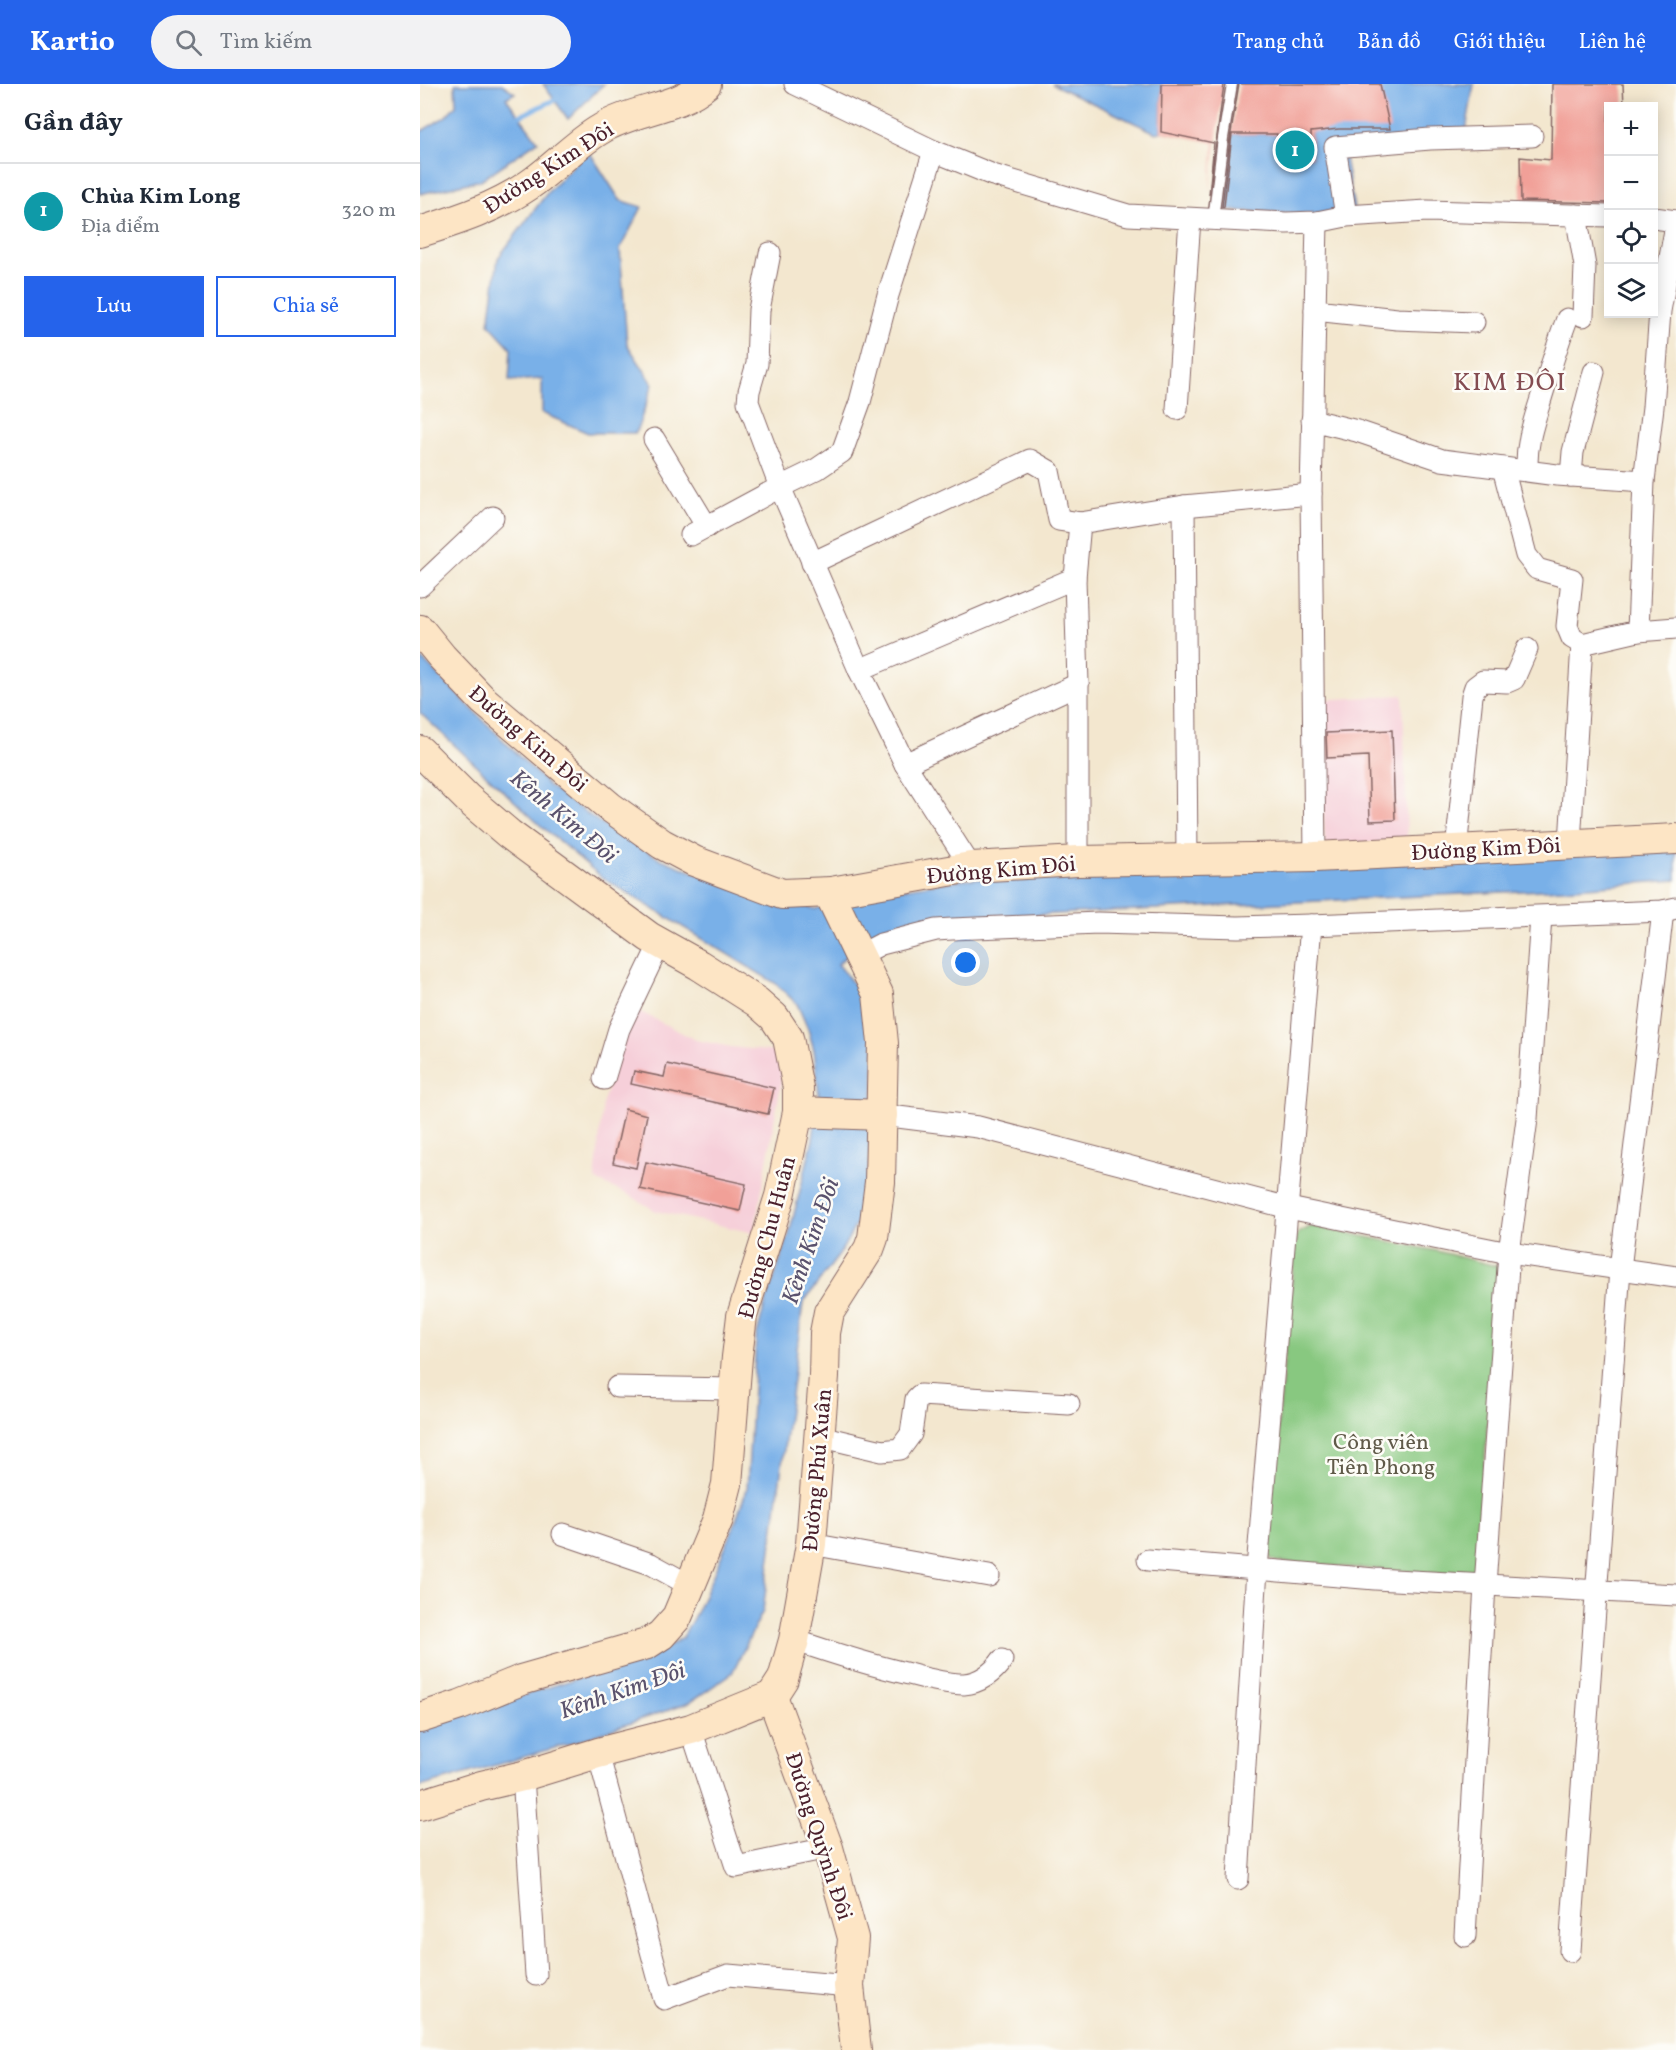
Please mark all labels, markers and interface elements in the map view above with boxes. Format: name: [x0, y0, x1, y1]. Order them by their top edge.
search box: [151, 15, 571, 69]
text: Kartio: [30, 23, 115, 62]
icon: search: [172, 26, 205, 59]
text: Tìm kiếm: [220, 27, 312, 58]
text: Trang chủ: [1233, 28, 1324, 57]
text: Bản đồ: [1357, 28, 1421, 57]
text: Giới thiệu: [1454, 28, 1546, 57]
text: Liên hệ: [1579, 28, 1646, 57]
map controls: [1604, 102, 1658, 318]
button: +: [1604, 102, 1658, 156]
text: Gần đây: [24, 105, 123, 141]
street label: Đường Kim Đôi: [478, 115, 621, 223]
pin: 1: [1276, 128, 1314, 172]
button: −: [1604, 156, 1658, 210]
text: Chùa Kim Long: [81, 182, 241, 213]
text: 1: [39, 197, 48, 225]
text: 320 m: [341, 197, 396, 225]
button: locate: [1604, 210, 1658, 264]
text: Địa điểm: [81, 213, 160, 241]
button: layers: [1604, 264, 1658, 318]
button: Lưu: [24, 276, 204, 337]
button: Chia sẻ: [216, 276, 396, 337]
district label: KIM ĐÔI: [1453, 365, 1567, 401]
street label: Đường Kim Đôi: [461, 679, 594, 801]
water label: Kênh Kim Đôi: [502, 762, 625, 873]
street label: Đường Kim Đôi: [1411, 831, 1562, 870]
street label: Đường Kim Đôi: [925, 850, 1077, 893]
your location: [951, 948, 980, 977]
street label: Đường Chu Huân: [732, 1153, 805, 1323]
water label: Kênh Kim Đôi: [775, 1173, 850, 1309]
street label: Đường Phú Xuân: [796, 1387, 841, 1553]
park label: Công viên Tiên Phong: [1327, 1428, 1435, 1484]
water label: Kênh Kim Đôi: [555, 1654, 691, 1729]
street label: Đường Quỳnh Đôi: [776, 1749, 859, 1925]

